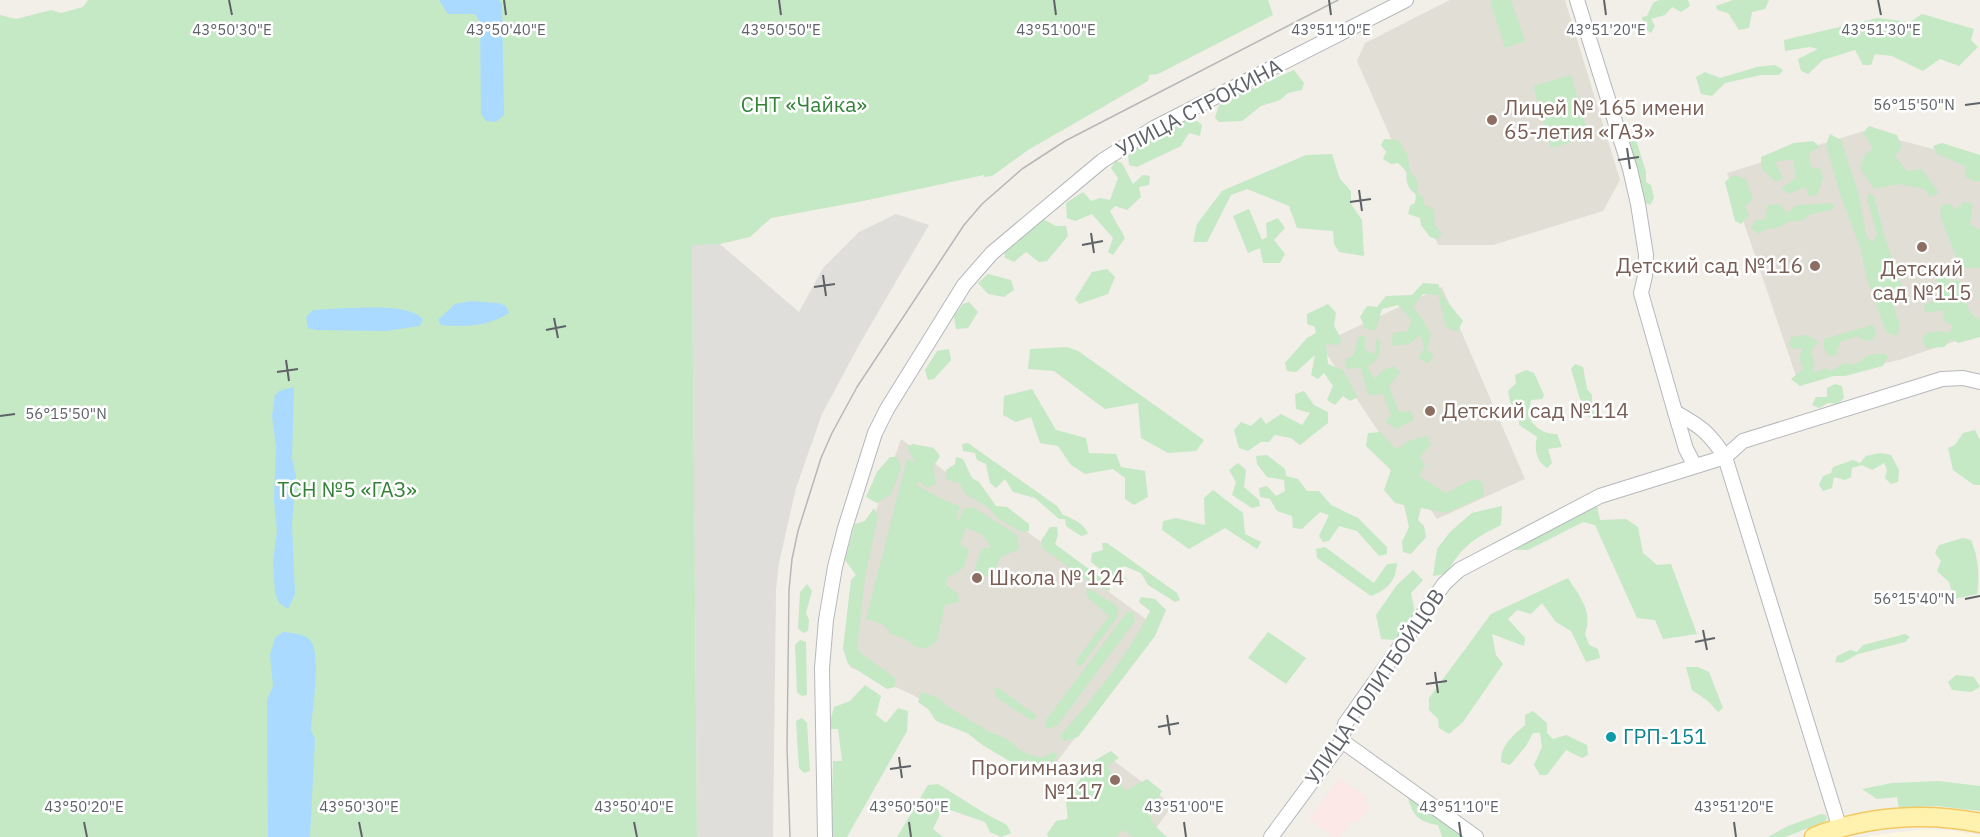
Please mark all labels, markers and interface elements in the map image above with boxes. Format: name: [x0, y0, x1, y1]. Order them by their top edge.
text: 43°50'30"E: [192, 20, 272, 39]
text: 43°50'40"E: [466, 20, 546, 39]
text: 43°50'50"E: [741, 20, 821, 39]
text: 43°51'00"E: [1016, 20, 1096, 39]
text: 43°51'10"E: [1291, 20, 1371, 39]
text: 43°51'20"E: [1566, 20, 1646, 39]
text: 43°51'30"E: [1841, 20, 1921, 39]
street label: УЛИЦА СТРОКИНА: [1111, 52, 1286, 163]
park label: СНТ «Чайка»: [741, 90, 867, 118]
place label: Лицей № 165 имени 65-летия «ГАЗ»: [1504, 93, 1705, 145]
text: 56°15'50"N: [1873, 95, 1955, 114]
marker: Лицей № 165 имени 65-летия «ГАЗ»: [1485, 113, 1499, 127]
marker: Детский сад №115: [1915, 240, 1929, 254]
place label: Детский сад №116: [1616, 251, 1803, 279]
place label: Детский сад №115: [1872, 254, 1972, 306]
marker: Детский сад №116: [1808, 259, 1822, 273]
place label: Детский сад №114: [1442, 396, 1629, 424]
text: 56°15'50"N: [25, 404, 107, 423]
marker: Детский сад №114: [1423, 404, 1437, 418]
park label: ТСН №5 «ГАЗ»: [277, 475, 417, 503]
place label: Школа № 124: [989, 563, 1124, 591]
marker: Школа № 124: [970, 571, 984, 585]
street label: УЛИЦА ПОЛИТБОЙЦОВ: [1298, 583, 1450, 790]
text: 56°15'40"N: [1873, 589, 1955, 608]
place label: ГРП-151: [1623, 722, 1707, 750]
marker: ГРП-151: [1604, 730, 1618, 744]
place label: Прогимназия №117: [971, 753, 1103, 805]
marker: Прогимназия №117: [1108, 773, 1122, 787]
text: 43°50'20"E: [44, 797, 124, 816]
text: 43°50'30"E: [319, 797, 399, 816]
text: 43°50'40"E: [594, 797, 674, 816]
text: 43°50'50"E: [869, 797, 949, 816]
text: 43°51'00"E: [1144, 797, 1224, 816]
text: 43°51'10"E: [1419, 797, 1499, 816]
text: 43°51'20"E: [1694, 797, 1774, 816]

